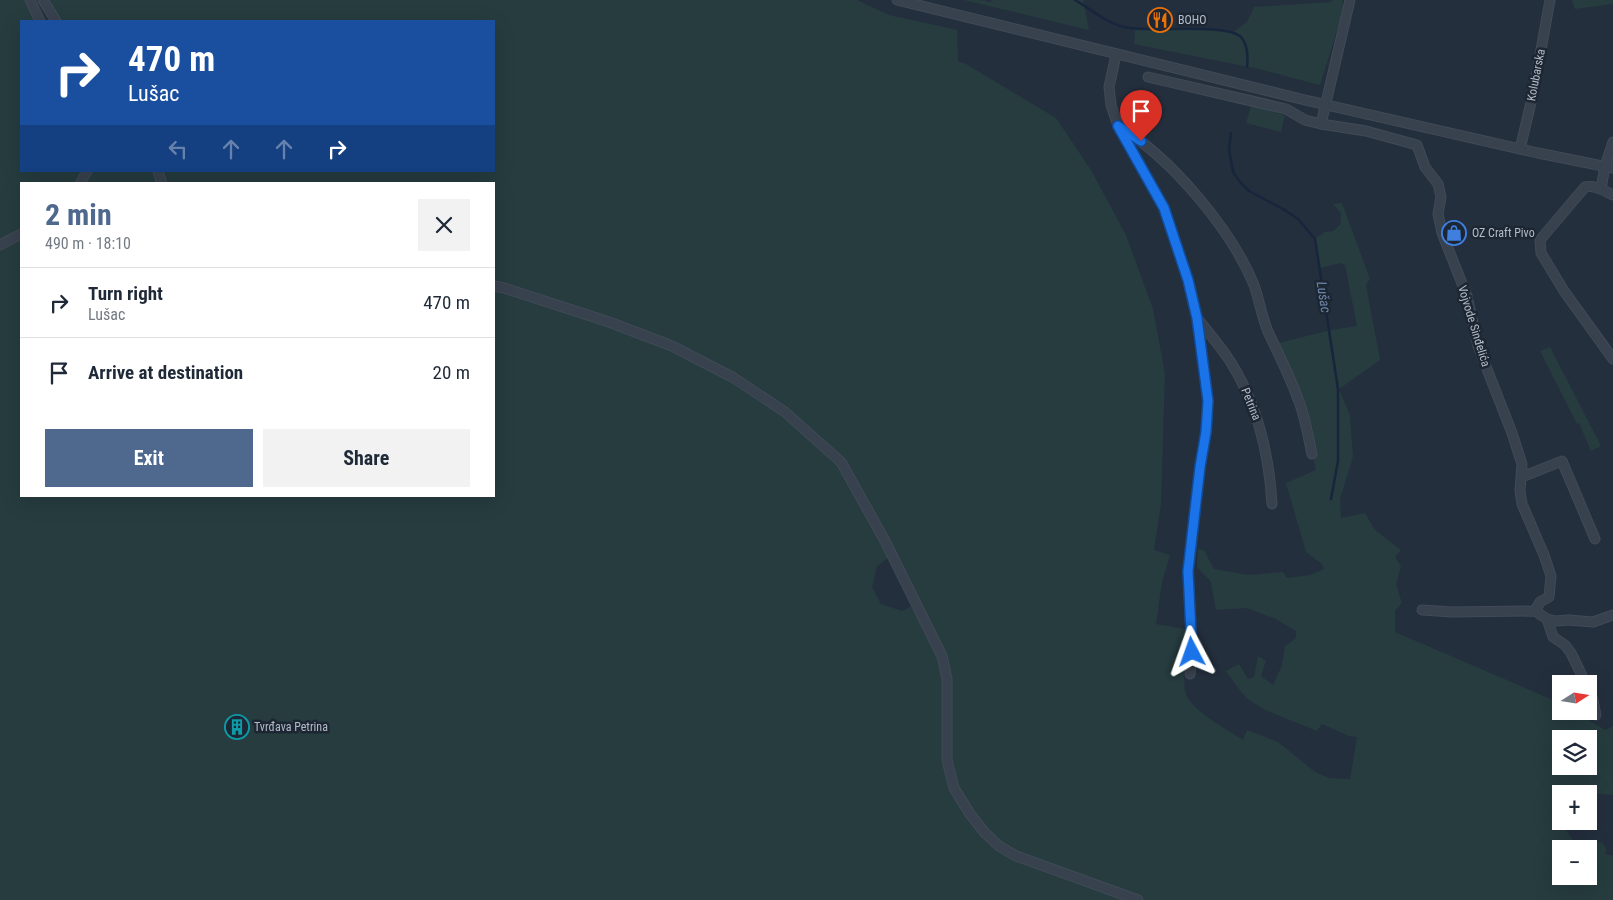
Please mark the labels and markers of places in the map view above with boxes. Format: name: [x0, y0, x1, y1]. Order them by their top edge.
restaurant icon: BOHO: [1147, 7, 1173, 33]
place label: BOHO: [1178, 13, 1206, 27]
pin: [1120, 90, 1162, 141]
shop icon: OZ Craft Pivo: [1441, 220, 1467, 246]
place label: OZ Craft Pivo: [1472, 226, 1535, 240]
building icon: Tvrđava Petrina: [224, 714, 250, 740]
place label: Tvrđava Petrina: [254, 720, 328, 734]

